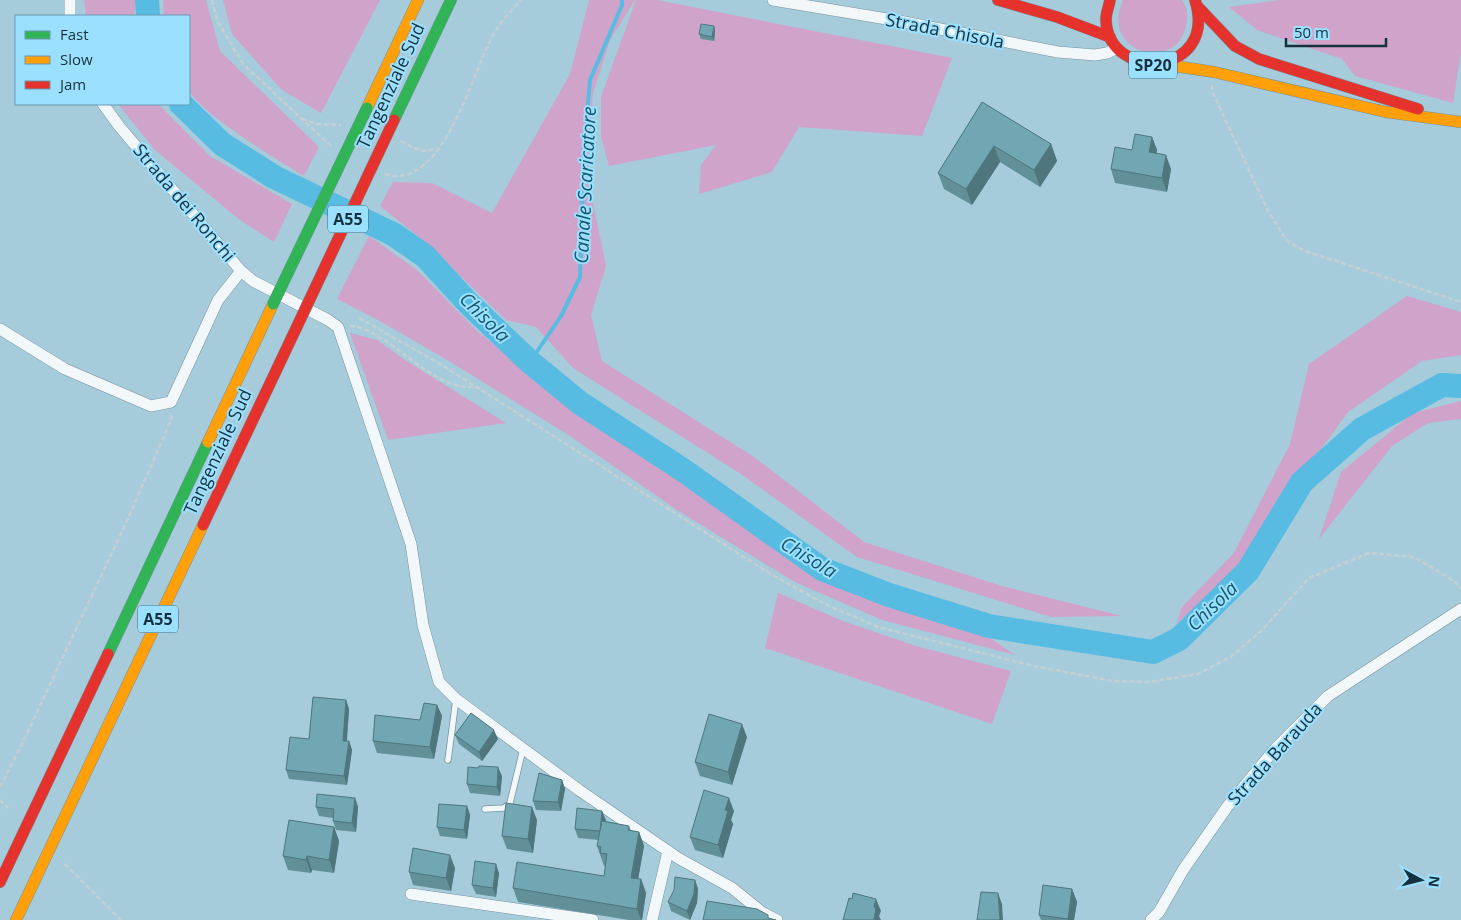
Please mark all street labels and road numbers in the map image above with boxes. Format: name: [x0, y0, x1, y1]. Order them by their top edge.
street label: Strada Chisola: [884, 7, 1006, 53]
street label: Tangenziale Sud: [350, 19, 430, 152]
road number: SP20: [1129, 52, 1177, 78]
street label: Strada dei Ronchi: [128, 138, 241, 266]
road number: A55: [328, 205, 368, 232]
street label: Tangenziale Sud: [177, 385, 257, 518]
road number: A55: [138, 606, 178, 632]
street label: Strada Barauda: [1222, 697, 1327, 810]

